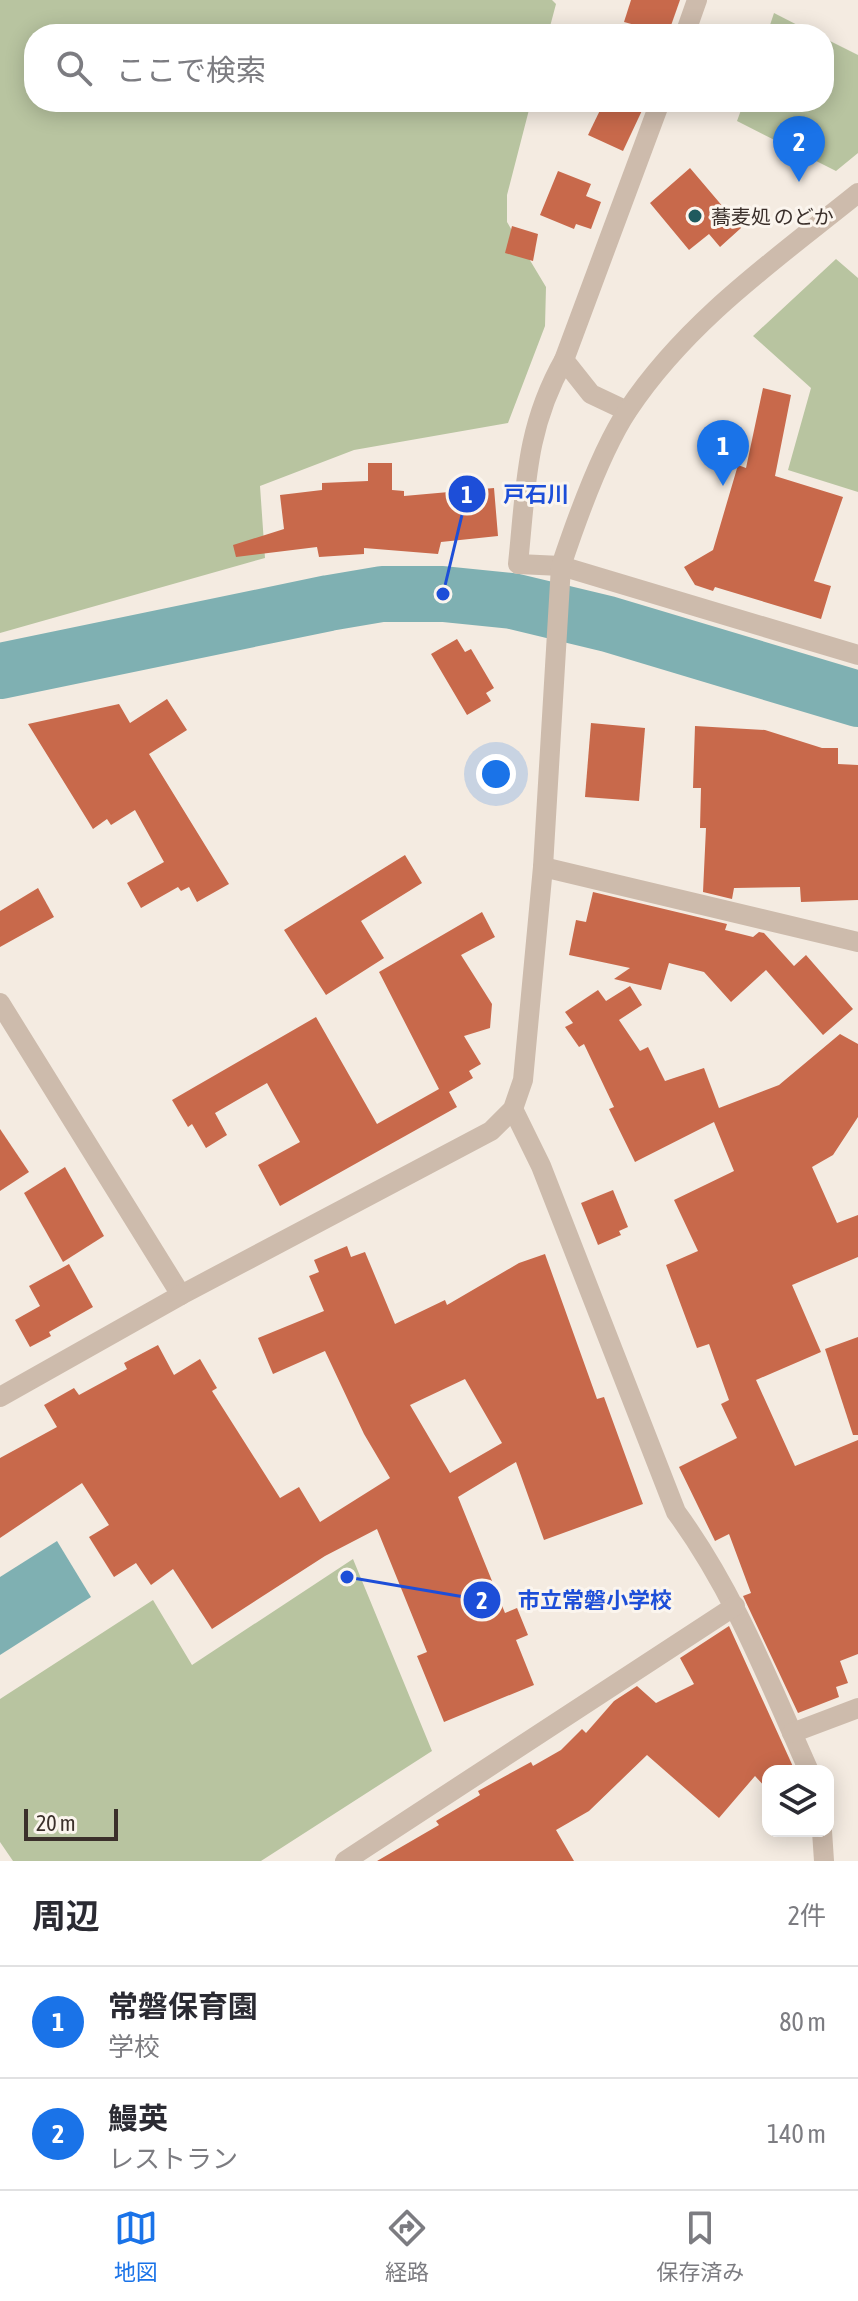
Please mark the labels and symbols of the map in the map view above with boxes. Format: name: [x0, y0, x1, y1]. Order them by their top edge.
pin: 2: [773, 116, 825, 182]
place label: 蕎麦処 のどか: [711, 205, 834, 228]
marker: 蕎麦処 のどか: [686, 207, 704, 225]
pin: 1: [697, 420, 749, 486]
callout: 戸石川: [447, 471, 585, 517]
text: 1: [461, 481, 473, 508]
text: 戸石川: [503, 481, 569, 507]
your location: [476, 754, 516, 794]
callout: 市立常磐小学校: [462, 1577, 688, 1623]
text: 2: [476, 1587, 488, 1614]
text: 市立常磐小学校: [518, 1587, 672, 1613]
scale bar: [24, 1805, 118, 1841]

